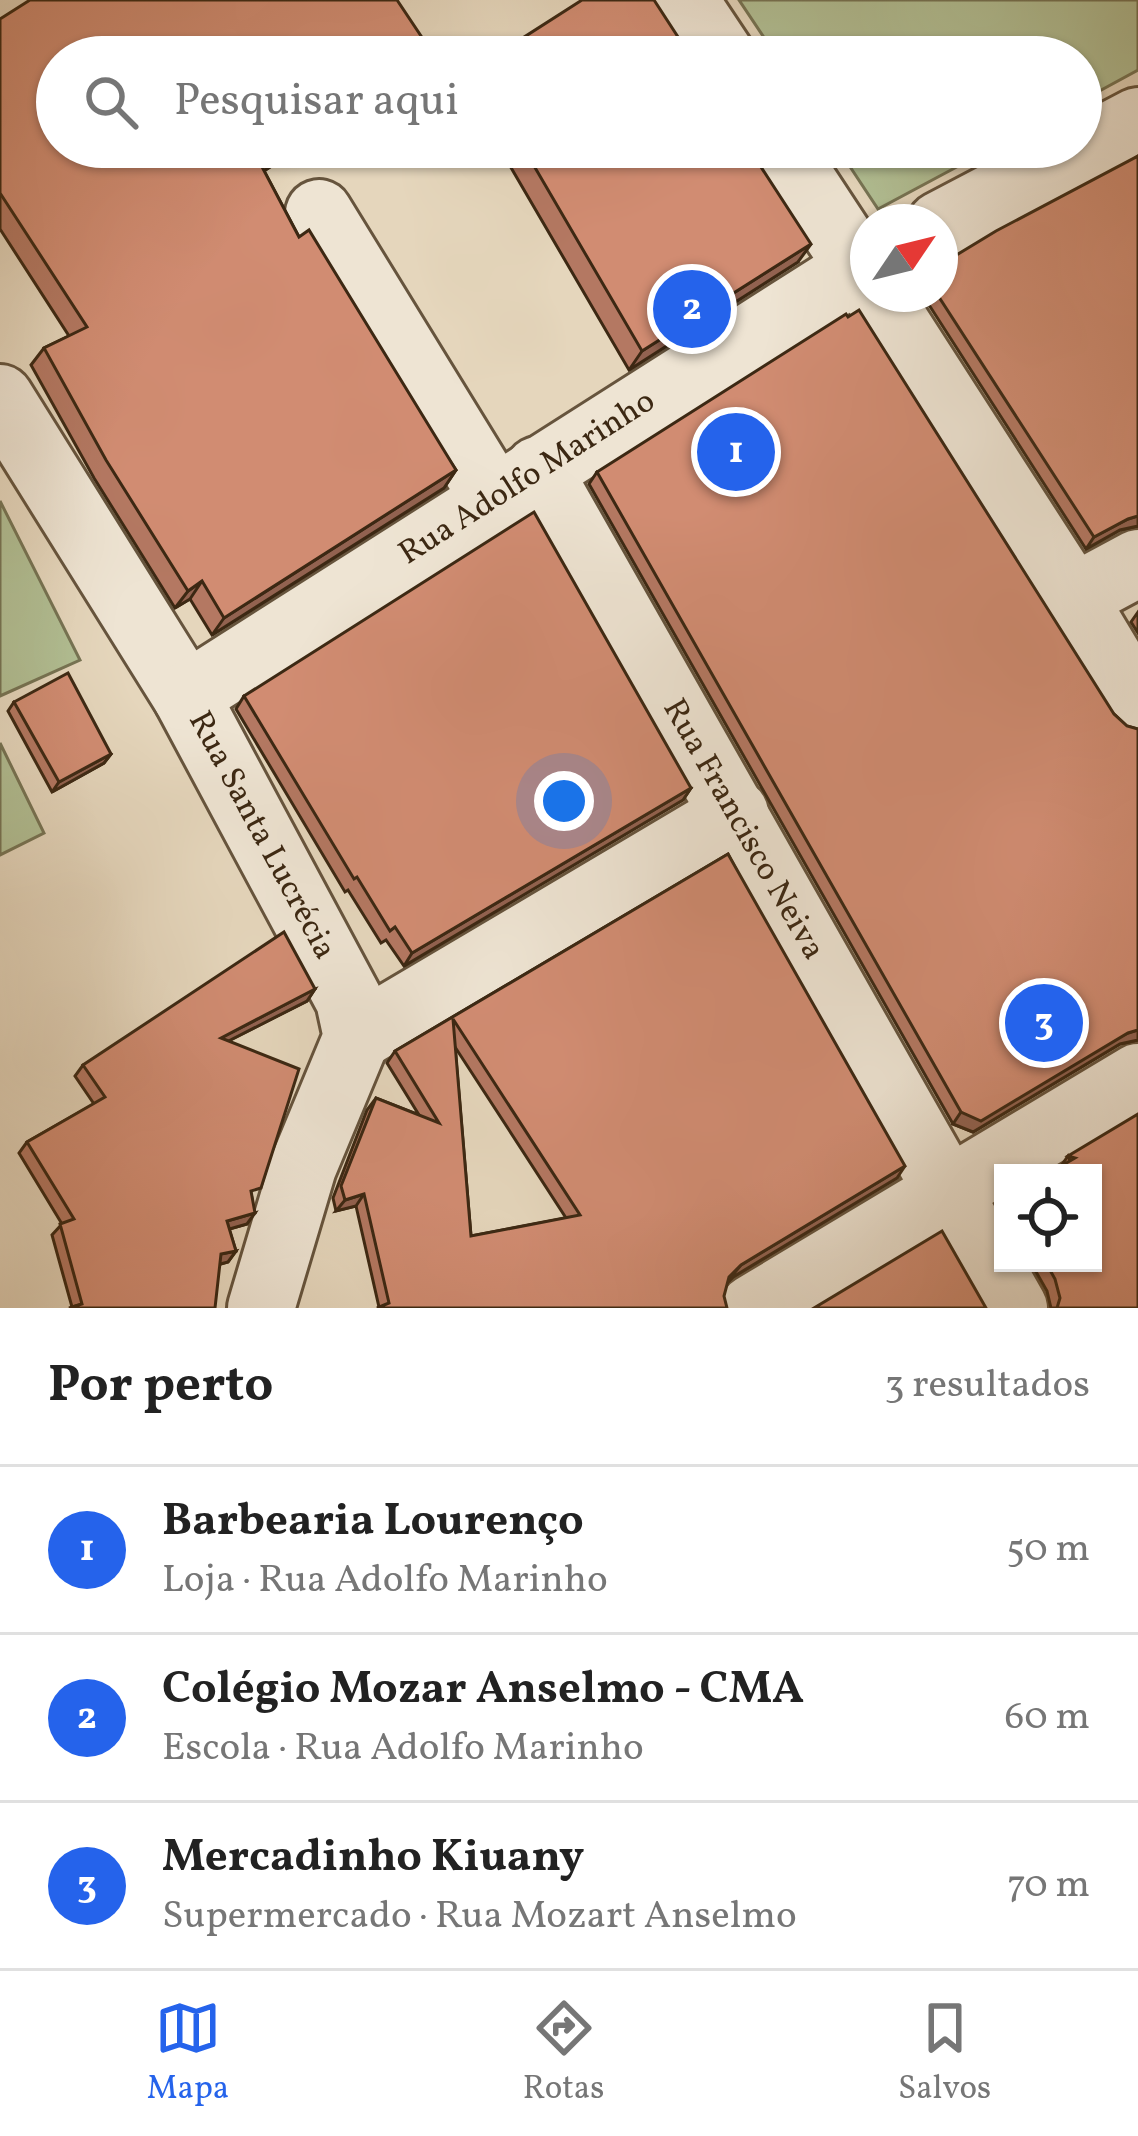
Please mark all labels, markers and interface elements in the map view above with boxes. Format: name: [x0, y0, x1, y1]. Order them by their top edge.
search box: [36, 36, 1102, 168]
icon: search: [78, 69, 144, 135]
text: Pesquisar aqui: [174, 71, 459, 134]
north arrow: [850, 204, 958, 312]
pin: 2: [653, 264, 731, 354]
street label: Rua Adolfo Marinho: [391, 380, 665, 577]
pin: 1: [697, 407, 775, 497]
street label: Rua Francisco Neiva: [650, 691, 835, 969]
street label: Rua Santa Lucrécia: [176, 703, 346, 968]
your location: [534, 771, 594, 831]
pin: 3: [1005, 978, 1083, 1068]
map controls: [994, 1164, 1102, 1272]
button: locate: [994, 1164, 1102, 1272]
text: Por perto: [48, 1351, 273, 1422]
text: 3 resultados: [884, 1359, 1090, 1413]
text: Barbearia Lourenço: [162, 1491, 584, 1554]
text: 1: [79, 1523, 95, 1577]
text: 50 m: [1006, 1523, 1090, 1577]
text: Loja · Rua Adolfo Marinho: [162, 1554, 608, 1608]
text: Colégio Mozar Anselmo - CMA: [162, 1659, 804, 1722]
text: 2: [77, 1691, 97, 1745]
text: 60 m: [1005, 1691, 1090, 1745]
text: Escola · Rua Adolfo Marinho: [162, 1722, 644, 1776]
text: Mercadinho Kiuany: [162, 1827, 584, 1890]
text: 3: [77, 1859, 97, 1913]
text: 70 m: [1007, 1859, 1090, 1913]
text: Supermercado · Rua Mozart Anselmo: [162, 1890, 797, 1944]
tab: Mapa: [147, 1995, 229, 2113]
tab: Rotas: [523, 1995, 604, 2113]
tab: Salvos: [898, 1995, 991, 2113]

